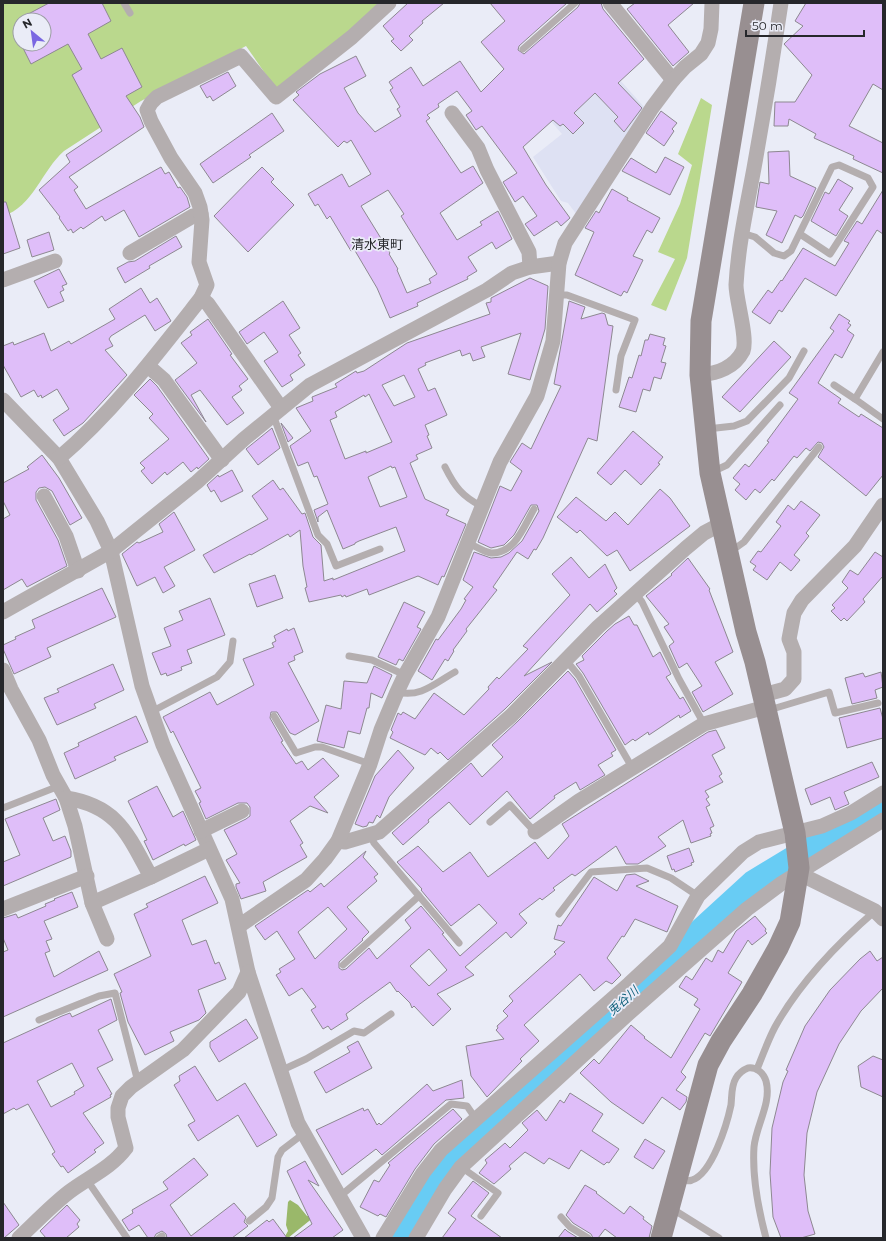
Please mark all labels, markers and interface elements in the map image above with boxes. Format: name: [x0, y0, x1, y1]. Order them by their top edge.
north arrow: [12, 12, 52, 52]
scale bar: [746, 12, 864, 38]
text: N: [20, 15, 34, 32]
text: 50 m: [752, 18, 783, 33]
district label: 清水東町: [351, 236, 403, 252]
water label: 兎谷川: [604, 982, 643, 1018]

